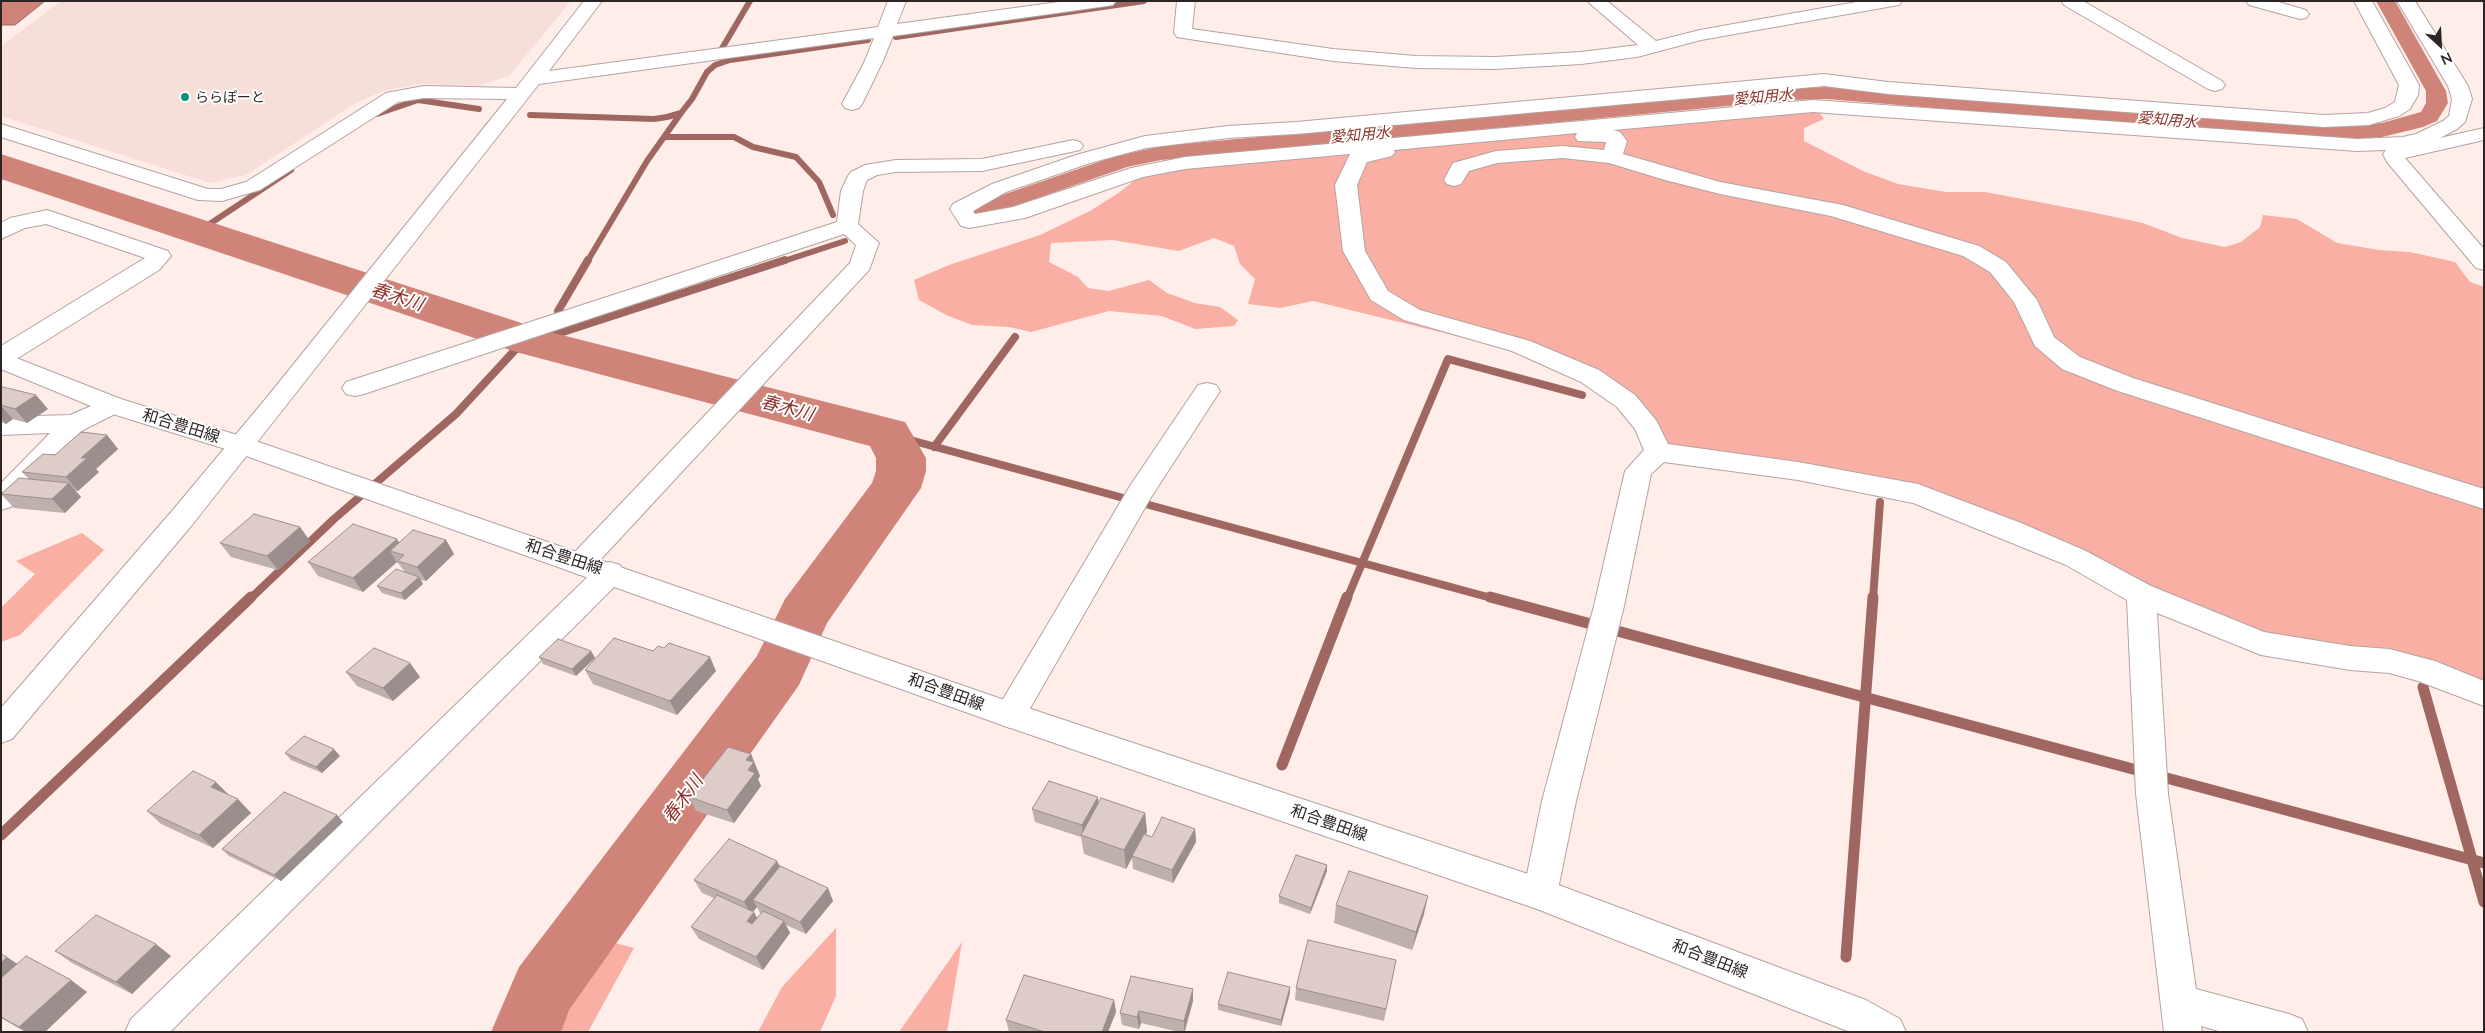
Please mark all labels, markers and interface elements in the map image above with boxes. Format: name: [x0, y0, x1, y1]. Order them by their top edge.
north arrow: [2415, 20, 2465, 70]
text: N: [2438, 49, 2455, 69]
water label: 愛知用水: [1732, 85, 1794, 109]
place label: ららぽーと: [195, 89, 265, 105]
marker: ららぽーと: [179, 91, 191, 103]
water label: 愛知用水: [2136, 108, 2198, 132]
water label: 愛知用水: [1329, 123, 1391, 147]
water label: 春木川: [368, 278, 426, 316]
water label: 春木川: [758, 391, 816, 425]
street label: 和合豊田線: [140, 405, 222, 447]
street label: 和合豊田線: [523, 536, 605, 578]
street label: 和合豊田線: [905, 669, 987, 715]
water label: 春木川: [658, 771, 708, 827]
street label: 和合豊田線: [1288, 801, 1370, 845]
street label: 和合豊田線: [1669, 936, 1751, 982]

